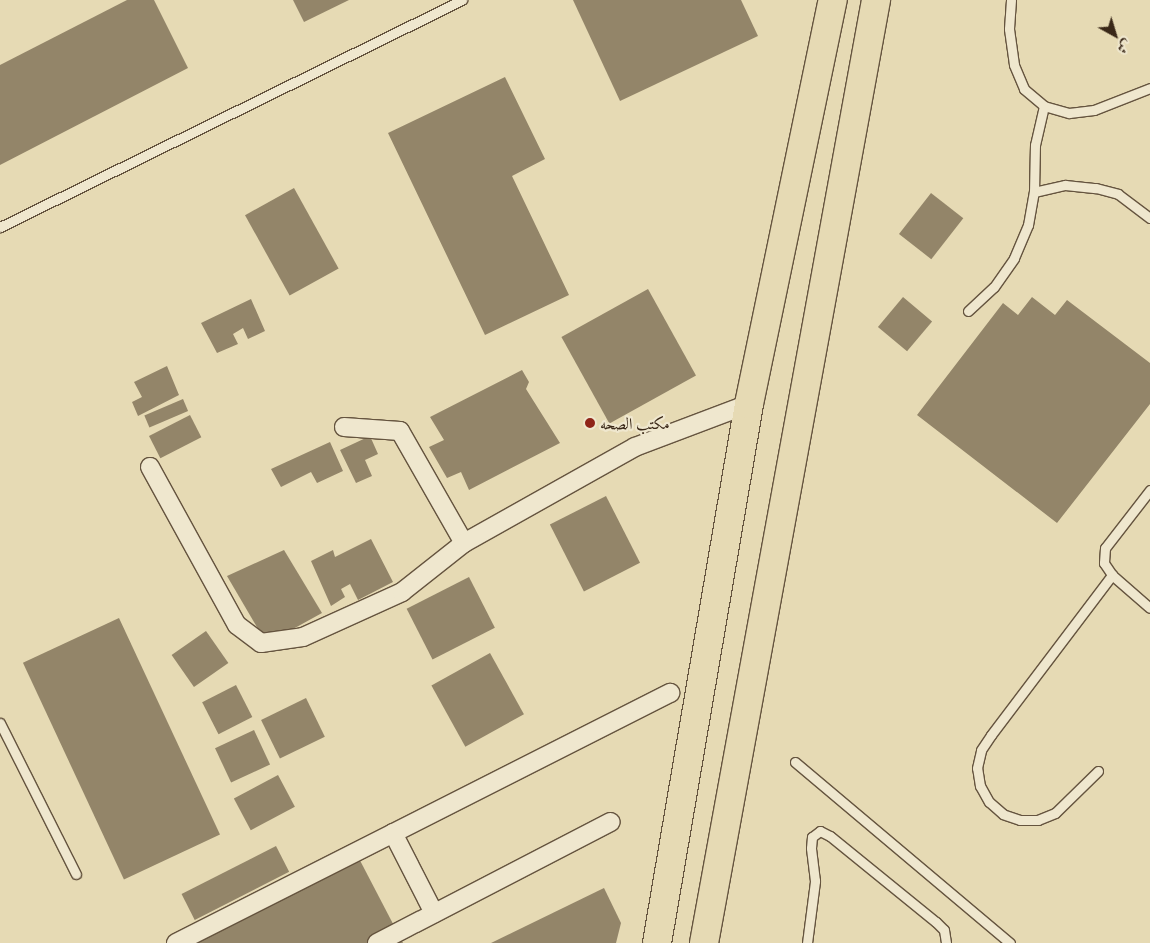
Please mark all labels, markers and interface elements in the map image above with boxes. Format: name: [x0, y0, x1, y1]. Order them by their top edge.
north arrow: [1090, 10, 1140, 60]
text: ش: [1113, 35, 1136, 59]
place label: مكتب الصحه: [600, 413, 670, 433]
marker: مكتب الصحه: [584, 417, 596, 429]

